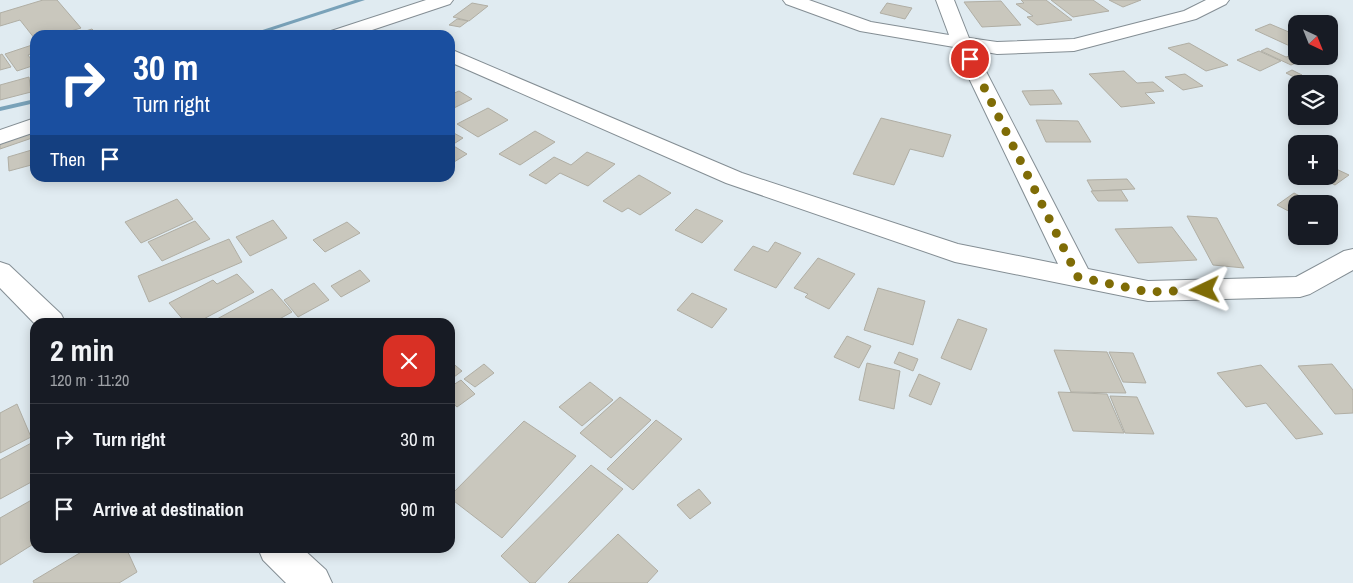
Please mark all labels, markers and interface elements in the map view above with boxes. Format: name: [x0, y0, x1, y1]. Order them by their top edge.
north arrow: [1288, 15, 1338, 65]
map controls: [1288, 15, 1338, 245]
pin: [949, 38, 991, 80]
text: 30 m: [133, 44, 198, 91]
icon: arrive: [956, 45, 984, 73]
icon: right: [50, 50, 115, 115]
button: layers: [1288, 75, 1338, 125]
text: Turn right: [133, 89, 210, 119]
button: +: [1288, 135, 1338, 185]
icon: arrive: [96, 145, 124, 173]
text: Then: [50, 146, 86, 172]
button: −: [1288, 195, 1338, 245]
position arrow: [1178, 263, 1230, 315]
text: 2 min: [50, 330, 114, 370]
button: close: [383, 335, 435, 387]
text: 120 m · 11:20: [50, 369, 129, 391]
icon: right: [50, 425, 78, 453]
text: Turn right: [93, 426, 165, 452]
text: 30 m: [400, 426, 435, 452]
icon: arrive: [50, 495, 78, 523]
text: Arrive at destination: [93, 496, 244, 522]
text: 90 m: [400, 496, 435, 522]

